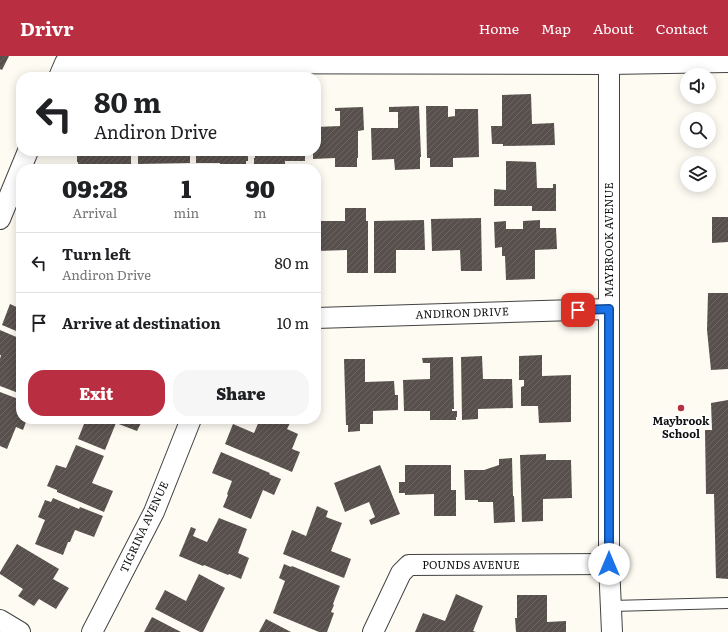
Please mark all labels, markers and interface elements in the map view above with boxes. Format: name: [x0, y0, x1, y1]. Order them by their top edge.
text: Drivr: [20, 14, 74, 42]
text: Home: [479, 18, 519, 38]
text: Map: [541, 18, 571, 38]
text: About: [593, 18, 634, 38]
text: Contact: [656, 18, 708, 38]
map controls: [680, 68, 716, 192]
button: sound: [680, 68, 716, 104]
text: 80 m: [94, 80, 161, 122]
icon: left: [28, 88, 80, 140]
button: search: [680, 112, 716, 148]
text: Andiron Drive: [94, 118, 217, 145]
button: layers: [680, 156, 716, 192]
text: 09:28: [62, 170, 128, 205]
text: 1: [181, 170, 191, 205]
text: 90: [245, 170, 275, 205]
street label: MAYBROOK AVENUE: [600, 183, 616, 297]
text: Arrival: [73, 203, 117, 222]
text: min: [174, 203, 199, 222]
text: m: [254, 203, 266, 222]
text: Turn left: [62, 242, 131, 265]
text: 80 m: [275, 251, 309, 274]
icon: left: [28, 252, 50, 274]
text: Andiron Drive: [62, 265, 151, 284]
pin: [561, 293, 595, 327]
icon: arrive: [567, 299, 589, 321]
street label: ANDIRON DRIVE: [415, 302, 509, 322]
text: Arrive at destination: [62, 311, 221, 334]
text: 10 m: [277, 311, 309, 334]
icon: arrive: [28, 312, 50, 334]
button: Exit: [28, 370, 165, 416]
button: Share: [173, 370, 309, 416]
marker: Maybrook School: [676, 403, 686, 413]
place label: Maybrook School: [652, 412, 710, 441]
street label: TIGRINA AVENUE: [115, 478, 171, 575]
position arrow: [588, 543, 630, 585]
street label: POUNDS AVENUE: [422, 556, 520, 572]

